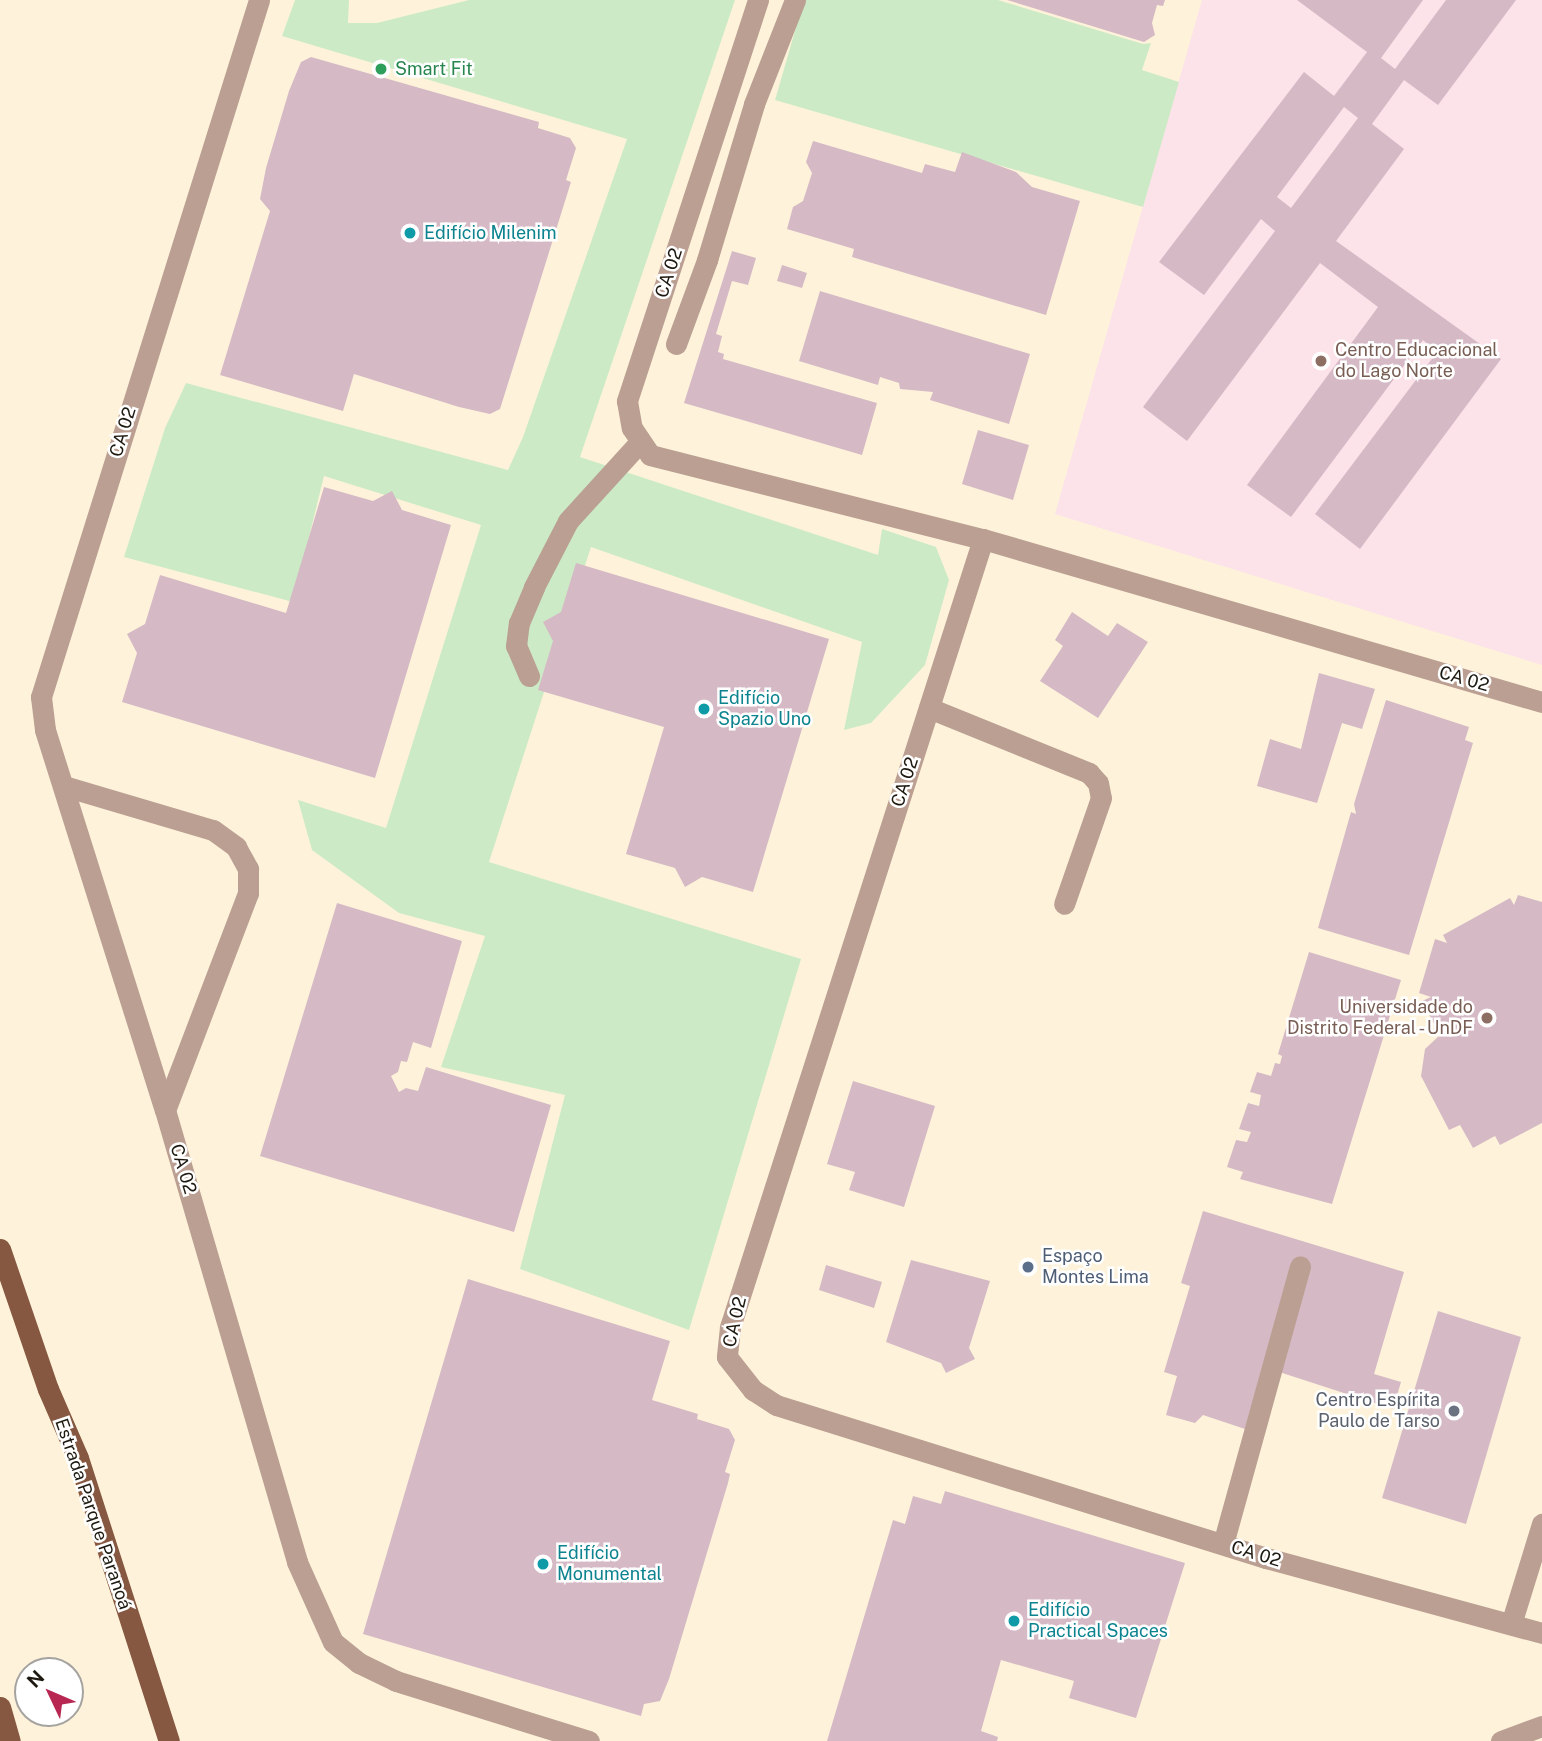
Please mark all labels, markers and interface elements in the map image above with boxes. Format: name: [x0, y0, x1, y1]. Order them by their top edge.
place label: Smart Fit: [395, 58, 473, 80]
marker: Smart Fit: [373, 61, 389, 77]
place label: Edifício Milenim: [424, 222, 557, 244]
marker: Edifício Milenim: [402, 225, 418, 241]
street label: CA 02: [651, 245, 687, 301]
place label: Centro Educacional do Lago Norte: [1335, 340, 1498, 382]
marker: Centro Educacional do Lago Norte: [1313, 353, 1329, 369]
street label: CA 02: [105, 404, 141, 460]
street label: CA 02: [1436, 662, 1492, 696]
place label: Edifício Spazio Uno: [718, 688, 811, 730]
marker: Edifício Spazio Uno: [696, 701, 712, 717]
street label: CA 02: [887, 754, 923, 810]
place label: Universidade do Distrito Federal - UnDF: [1282, 997, 1473, 1040]
marker: Universidade do Distrito Federal - UnDF: [1479, 1010, 1495, 1026]
street label: CA 02: [165, 1141, 201, 1197]
place label: Espaço Montes Lima: [1042, 1246, 1149, 1288]
marker: Espaço Montes Lima: [1020, 1259, 1036, 1275]
street label: CA 02: [719, 1295, 751, 1349]
place label: Centro Espírita Paulo de Tarso: [1315, 1390, 1440, 1432]
marker: Centro Espírita Paulo de Tarso: [1446, 1403, 1462, 1419]
street label: Estrada Parque Paranoá: [50, 1416, 136, 1612]
street label: CA 02: [1228, 1536, 1284, 1572]
place label: Edifício Monumental: [557, 1543, 662, 1586]
marker: Edifício Monumental: [535, 1556, 551, 1572]
place label: Edifício Practical Spaces: [1028, 1600, 1168, 1642]
marker: Edifício Practical Spaces: [1006, 1613, 1022, 1629]
north arrow: [14, 1657, 84, 1727]
text: N: [22, 1666, 48, 1692]

